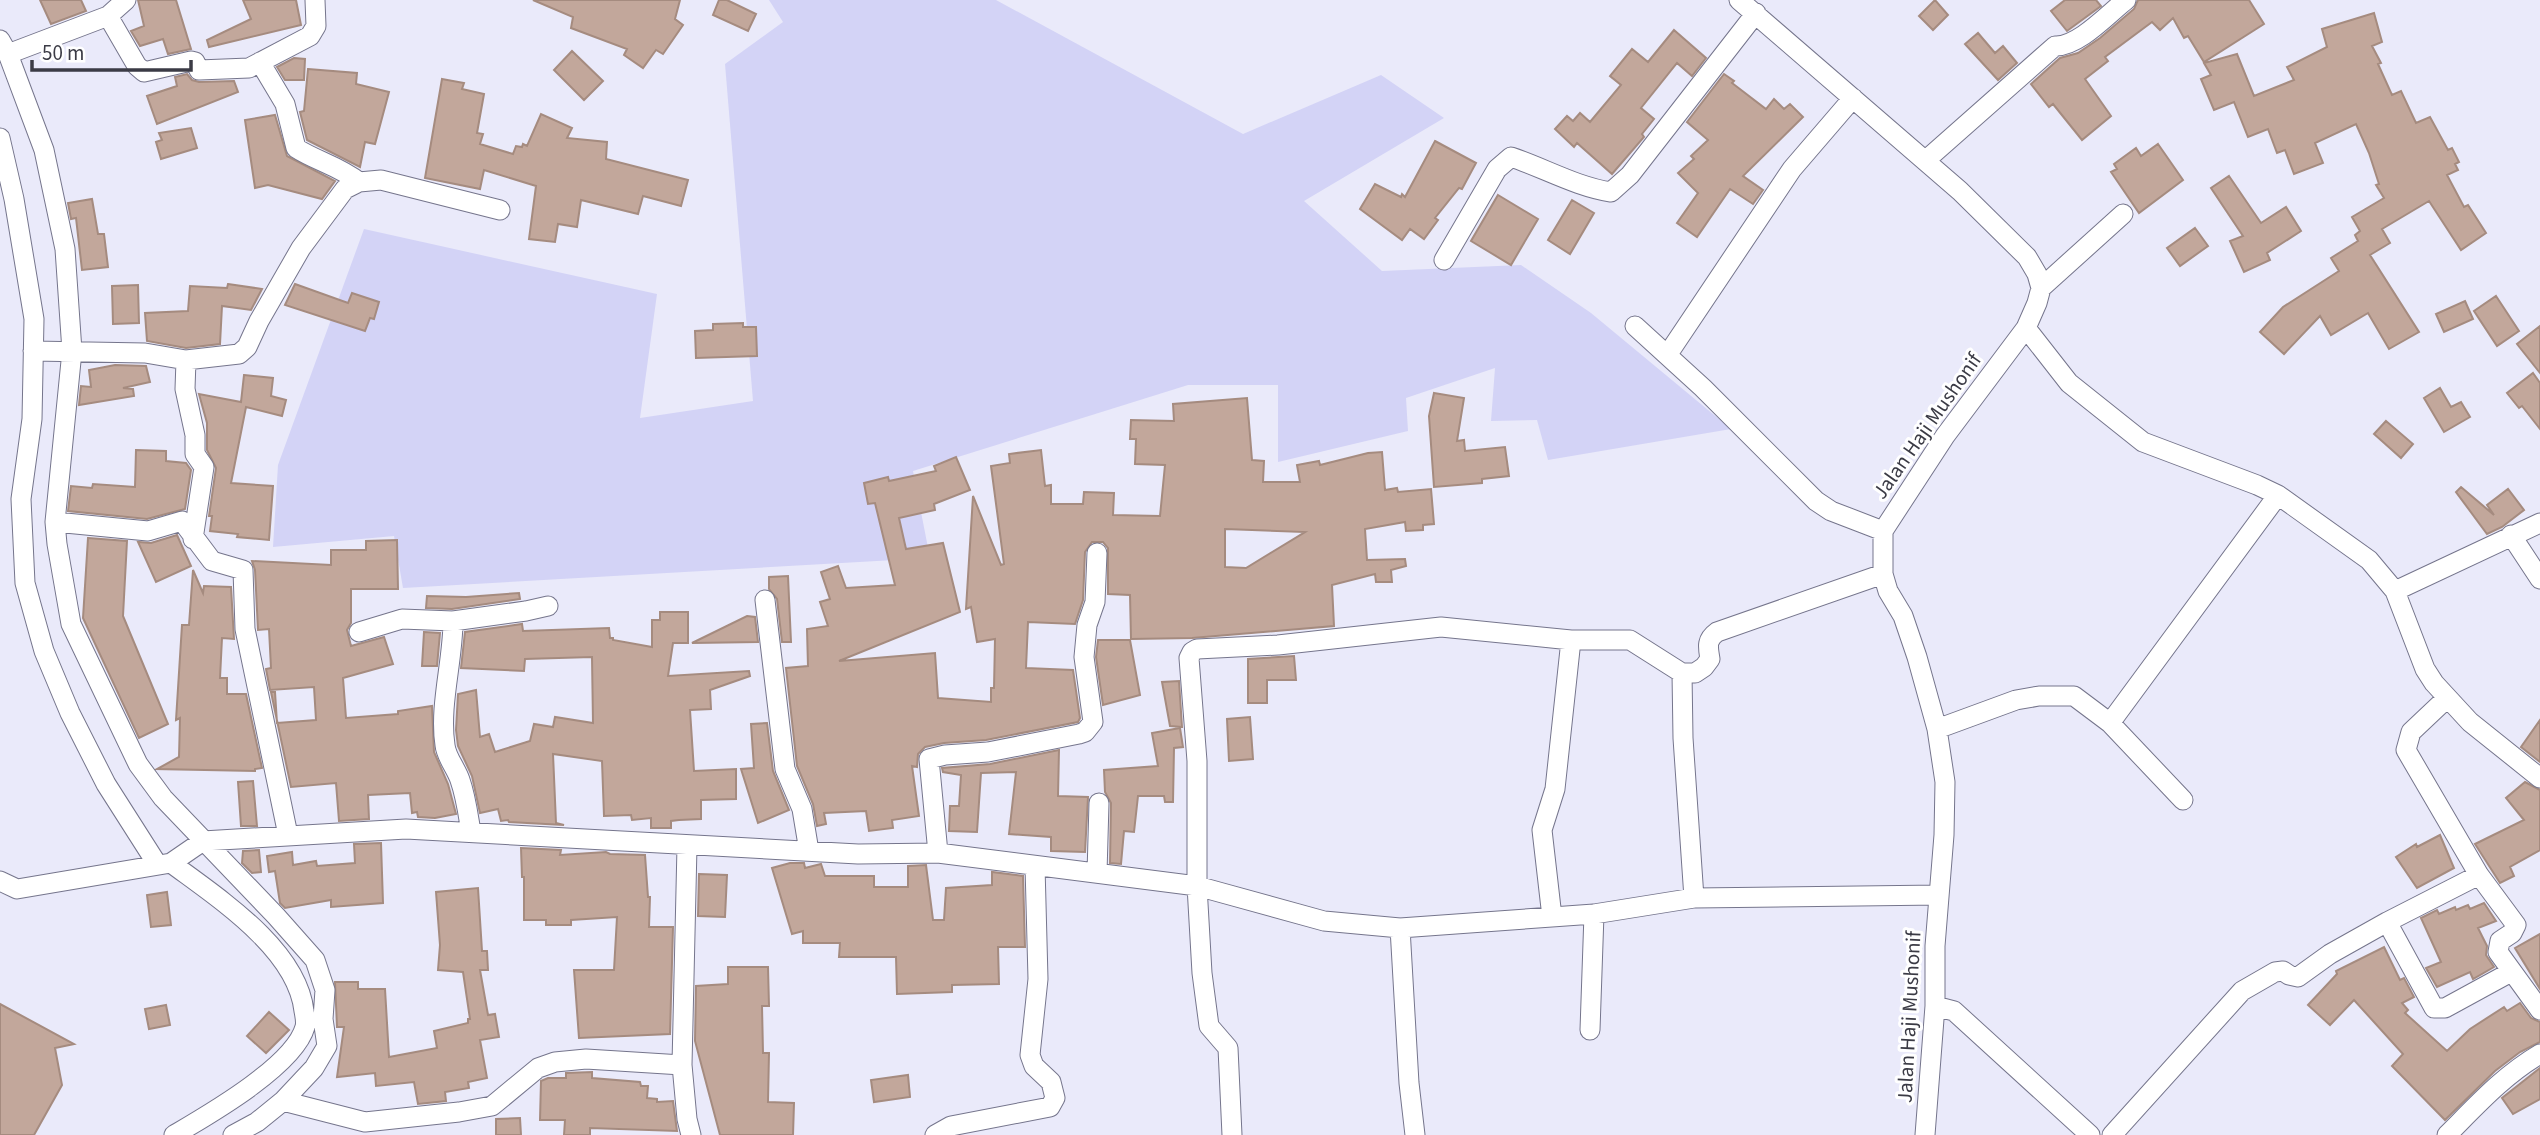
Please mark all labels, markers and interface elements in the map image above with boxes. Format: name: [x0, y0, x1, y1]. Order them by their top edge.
scale bar: [32, 28, 191, 72]
text: 50 m: [42, 38, 84, 68]
street label: Jalan Haji Mushonif: [1865, 346, 1989, 505]
street label: Jalan Haji Mushonif: [1890, 929, 1929, 1104]

